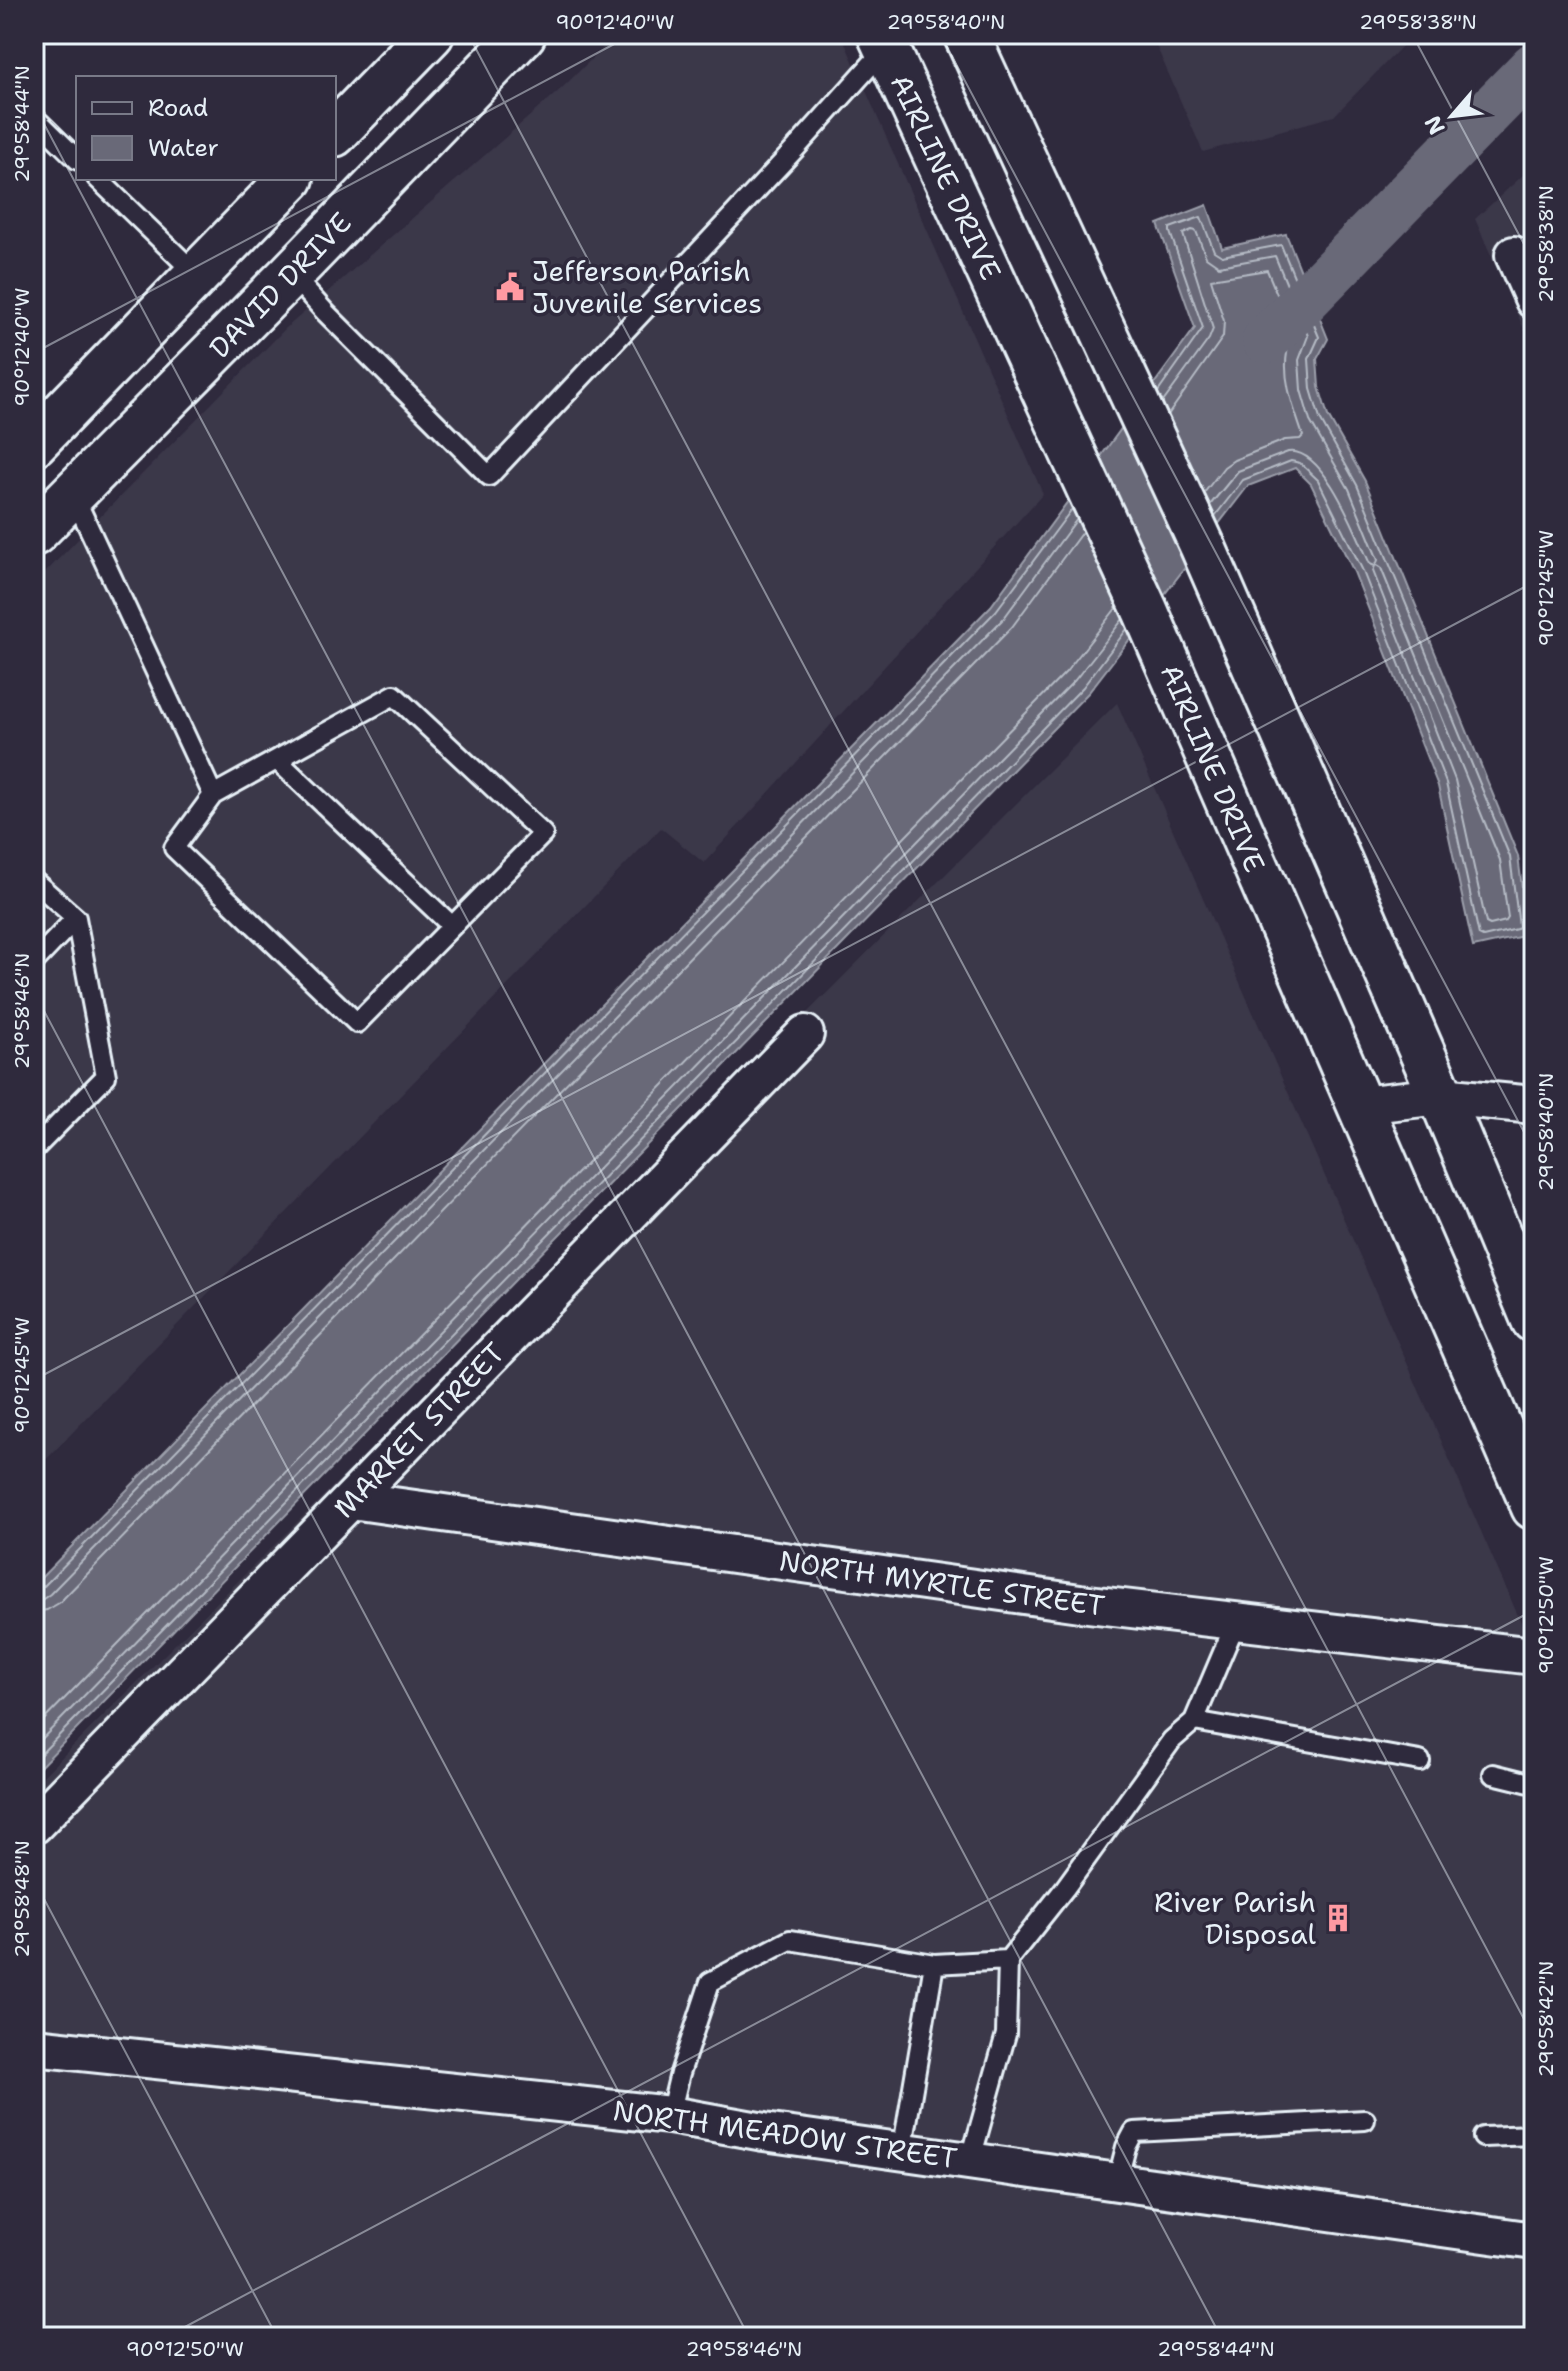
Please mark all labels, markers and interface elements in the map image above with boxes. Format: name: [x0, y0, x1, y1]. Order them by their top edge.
text: 90°12'40"W: [556, 9, 674, 35]
text: 29°58'40"N: [887, 9, 1005, 35]
text: 29°58'38"N: [1359, 9, 1477, 35]
text: 29°58'44"N: [9, 65, 35, 183]
street label: AIRLINE DRIVE: [882, 68, 1010, 286]
legend: [76, 76, 336, 180]
north arrow: [1412, 76, 1492, 156]
text: Road: [148, 92, 208, 124]
text: N: [1418, 111, 1452, 140]
text: Water: [148, 132, 219, 164]
text: 29°58'38"N: [1533, 185, 1559, 303]
street label: DAVID DRIVE: [201, 204, 359, 366]
place label: Jefferson Parish Juvenile Services: [532, 252, 762, 322]
public building icon: Jefferson Parish Juvenile Services: [495, 272, 525, 302]
text: 90°12'40"W: [9, 288, 35, 406]
text: 90°12'45"W: [1533, 530, 1559, 646]
street label: AIRLINE DRIVE: [1152, 658, 1274, 878]
text: 29°58'46"N: [9, 953, 35, 1069]
text: 29°58'40"N: [1533, 1073, 1559, 1191]
text: 90°12'45"W: [9, 1317, 35, 1433]
street label: MARKET STREET: [325, 1334, 513, 1526]
street label: NORTH MYRTLE STREET: [777, 1541, 1107, 1625]
text: 90°12'50"W: [1533, 1556, 1559, 1674]
text: 29°58'48"N: [9, 1840, 35, 1958]
place label: River Parish Disposal: [1154, 1883, 1317, 1953]
building icon: River Parish Disposal: [1323, 1903, 1353, 1933]
text: 29°58'42"N: [1533, 1961, 1559, 2077]
street label: NORTH MEADOW STREET: [610, 2091, 960, 2177]
text: 90°12'50"W: [126, 2336, 244, 2362]
text: 29°58'46"N: [686, 2336, 802, 2362]
text: 29°58'44"N: [1157, 2336, 1275, 2362]

